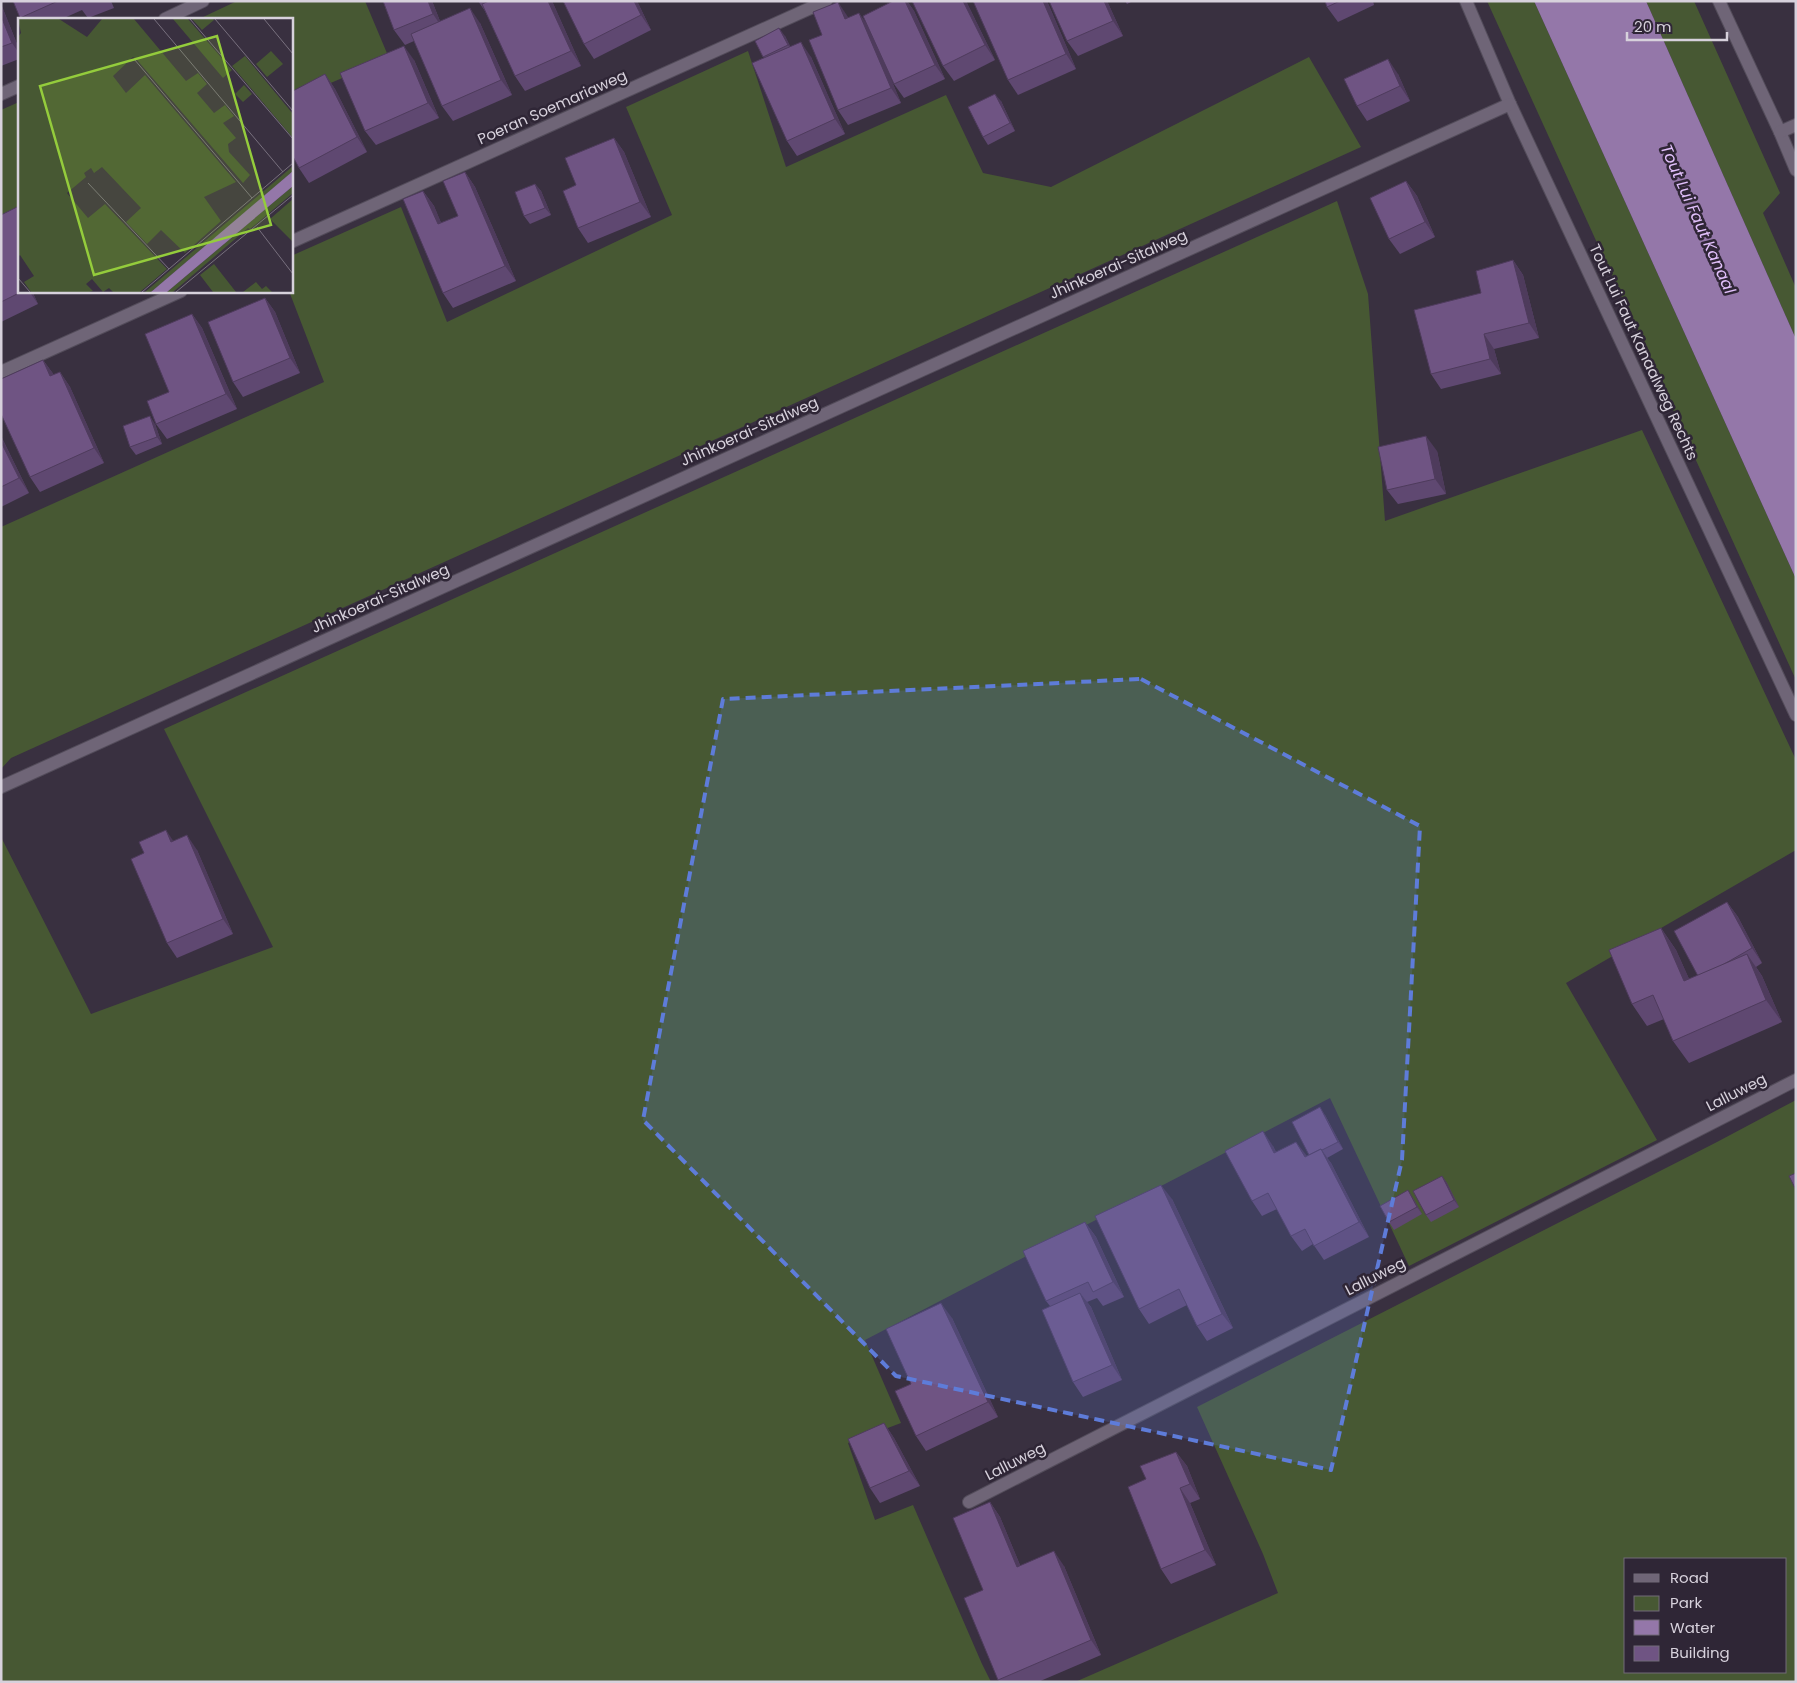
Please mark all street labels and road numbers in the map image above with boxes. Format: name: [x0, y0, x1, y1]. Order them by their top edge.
street label: Poeran Soemariaweg: [474, 65, 630, 149]
street label: Jhinkoerai-Sitalweg: [1046, 224, 1190, 304]
street label: Tout Lui Faut Kanaalweg Rechts: [1585, 241, 1703, 464]
street label: Jhinkoerai-Sitalweg: [677, 391, 821, 471]
street label: Jhinkoerai-Sitalweg: [308, 558, 452, 638]
street label: Lalluweg: [1702, 1068, 1770, 1116]
street label: Lalluweg: [1341, 1252, 1409, 1300]
street label: Lalluweg: [981, 1437, 1049, 1485]

